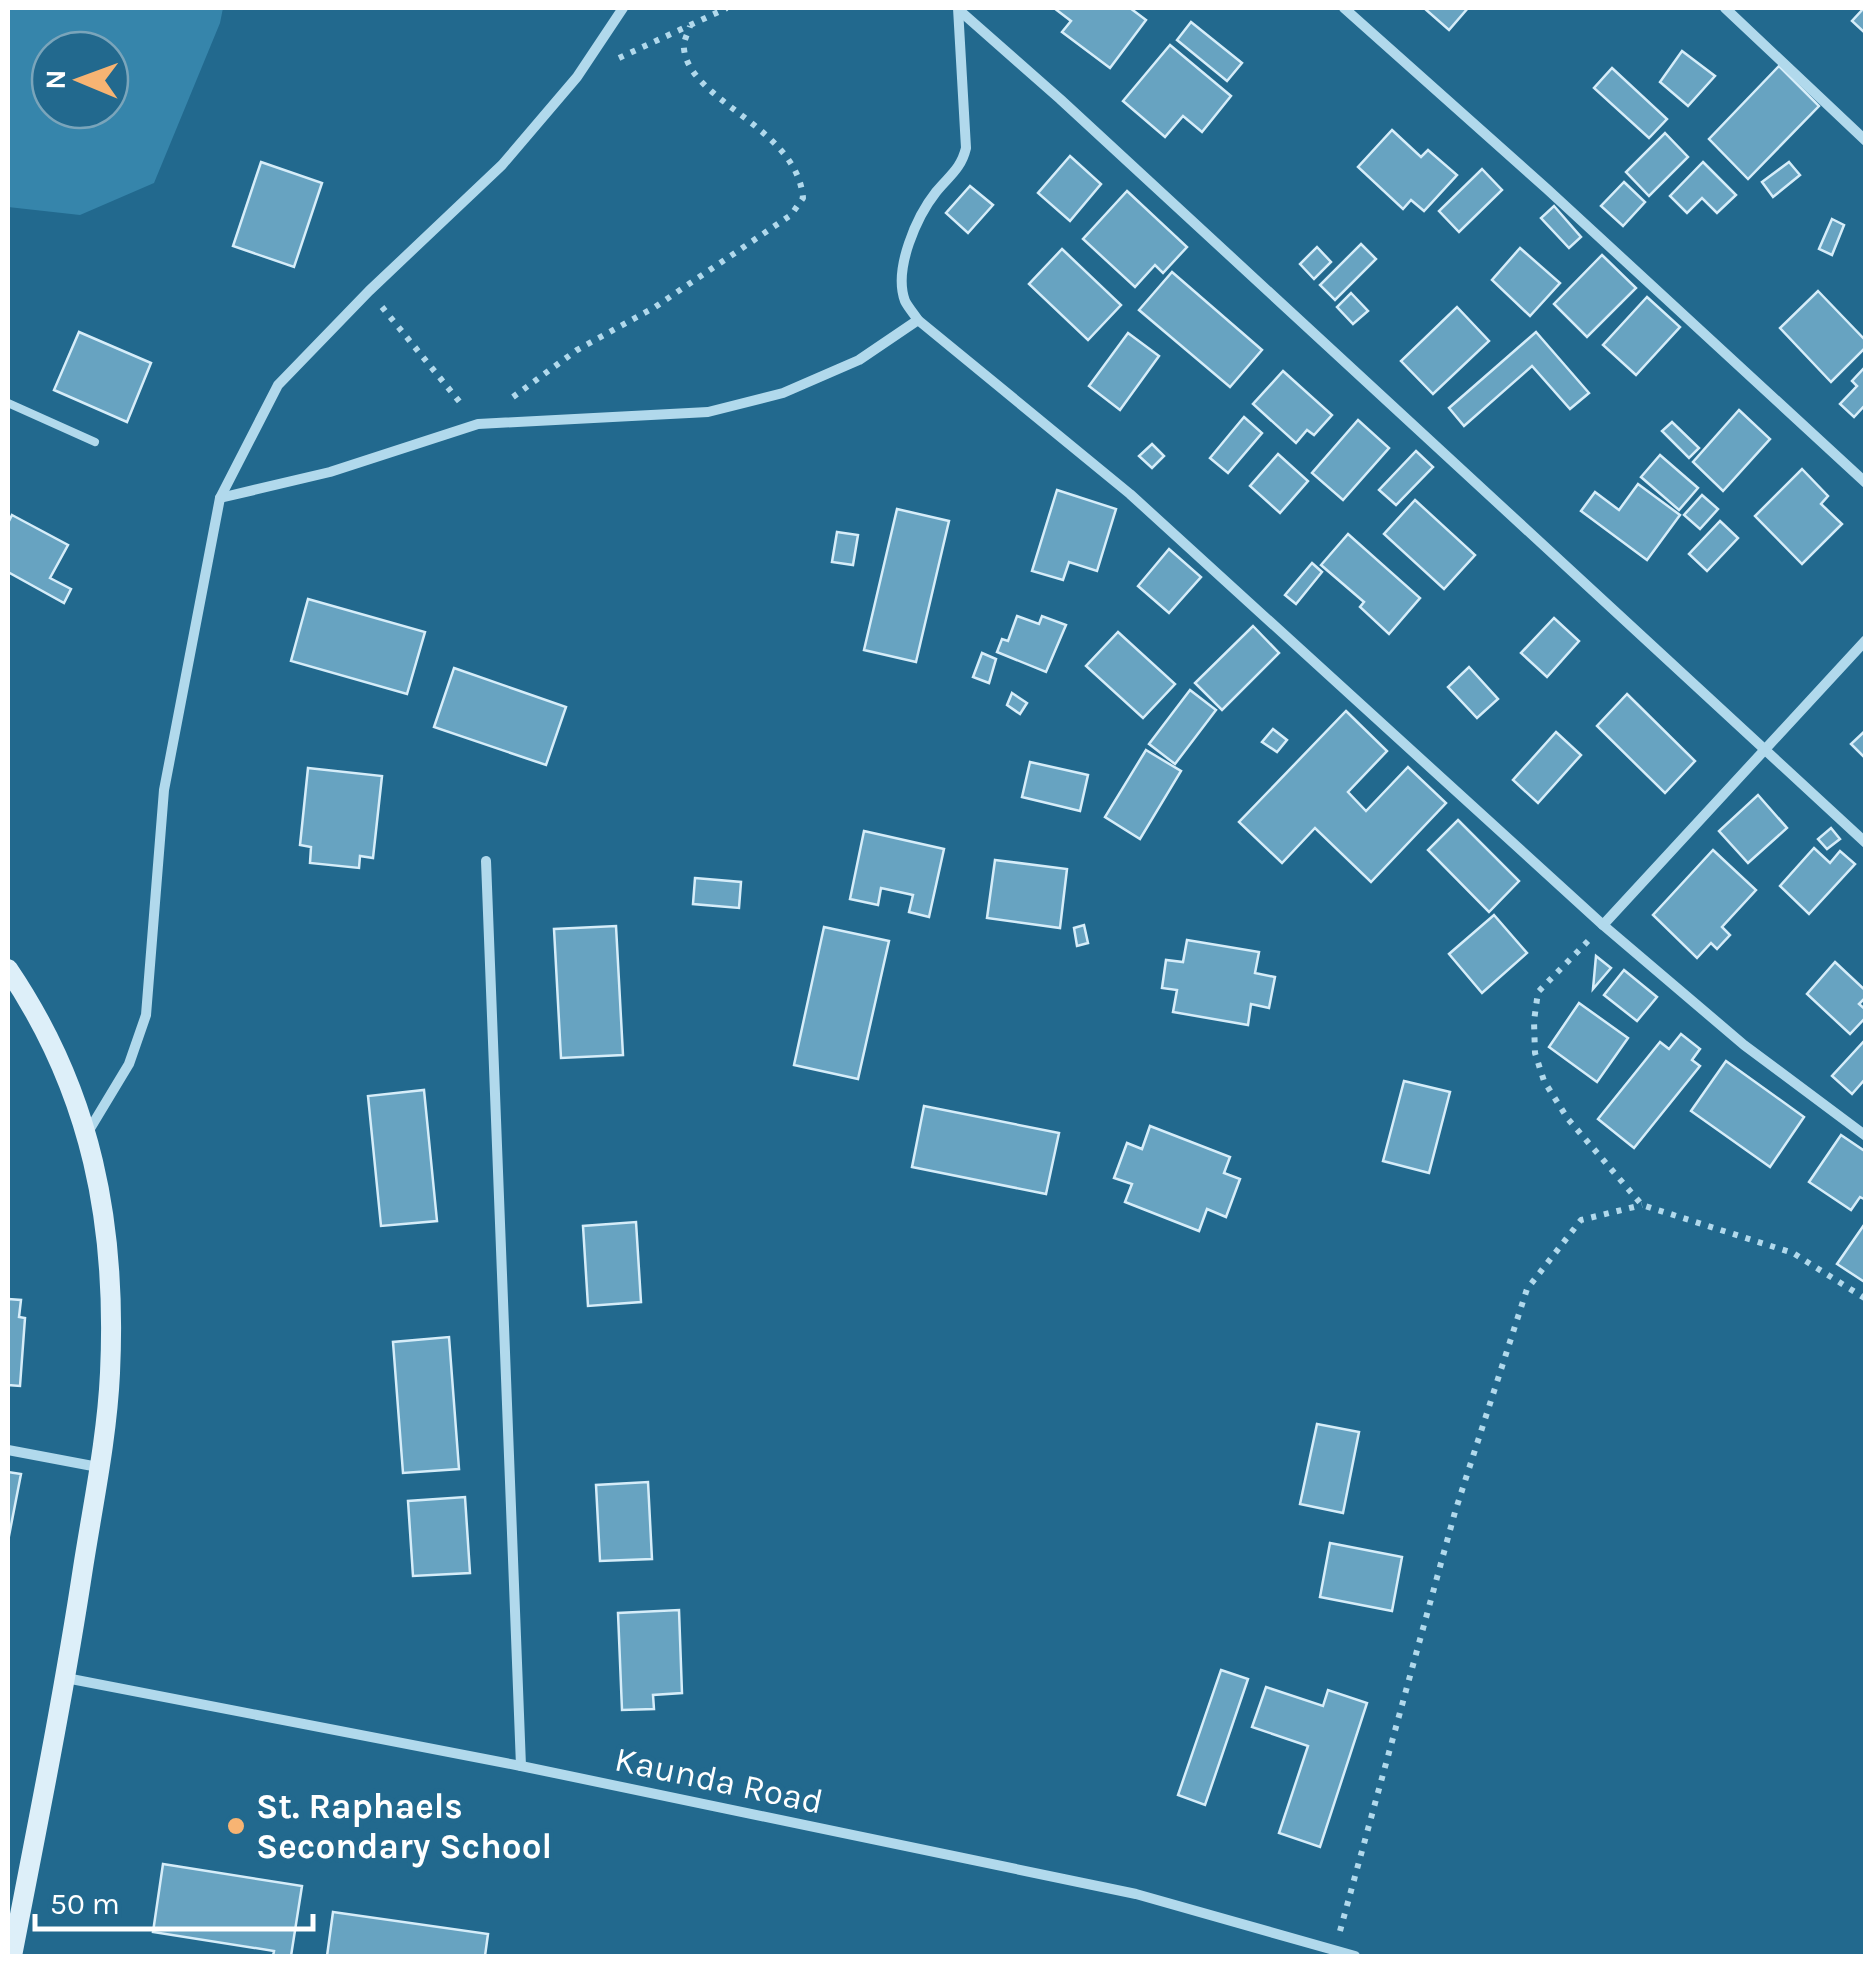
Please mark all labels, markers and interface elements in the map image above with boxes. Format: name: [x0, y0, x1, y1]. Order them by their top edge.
north arrow: [30, 30, 130, 130]
text: N: [39, 69, 72, 90]
street label: Kaunda Road: [611, 1738, 827, 1823]
place label: St. Raphaels Secondary School: [256, 1786, 552, 1868]
marker: St. Raphaels Secondary School: [225, 1815, 247, 1837]
scale bar: [35, 1869, 312, 1931]
text: 50 m: [50, 1886, 120, 1922]

